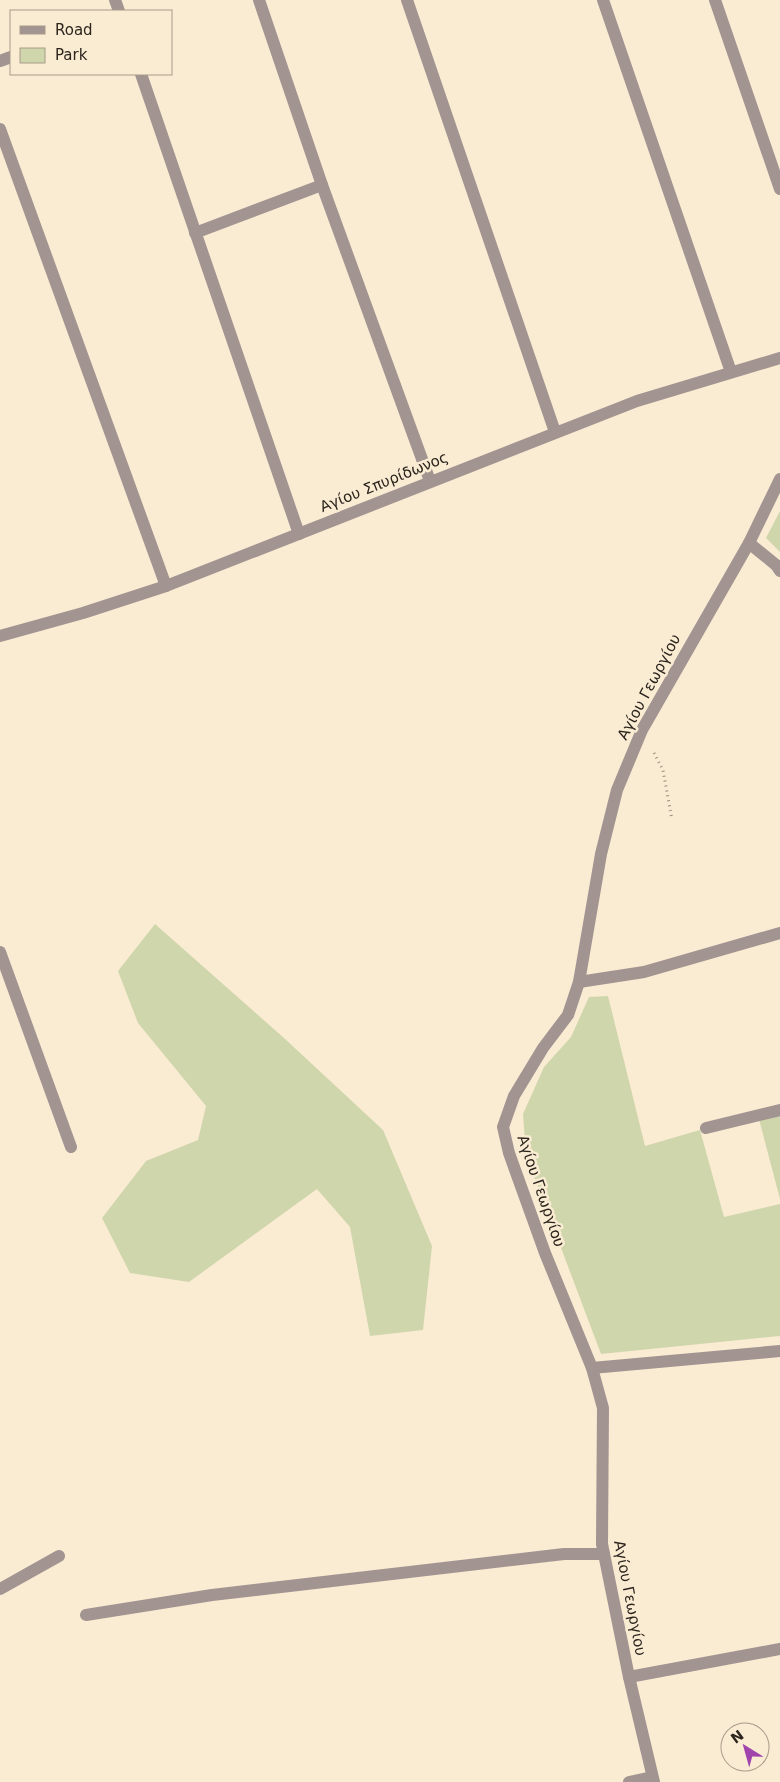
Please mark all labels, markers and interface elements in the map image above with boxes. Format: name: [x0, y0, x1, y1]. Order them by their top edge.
legend: [10, 10, 172, 75]
text: Road: [55, 21, 93, 39]
text: Park: [55, 46, 88, 64]
street label: Αγίου Σπυρίδωνος: [317, 448, 451, 516]
street label: Αγίου Γεωργίου: [614, 631, 684, 743]
street label: Αγίου Γεωργίου: [513, 1133, 569, 1249]
street label: Αγίου Γεωργίου: [610, 1539, 650, 1657]
north arrow: [720, 1722, 770, 1772]
text: N: [728, 1727, 747, 1747]

